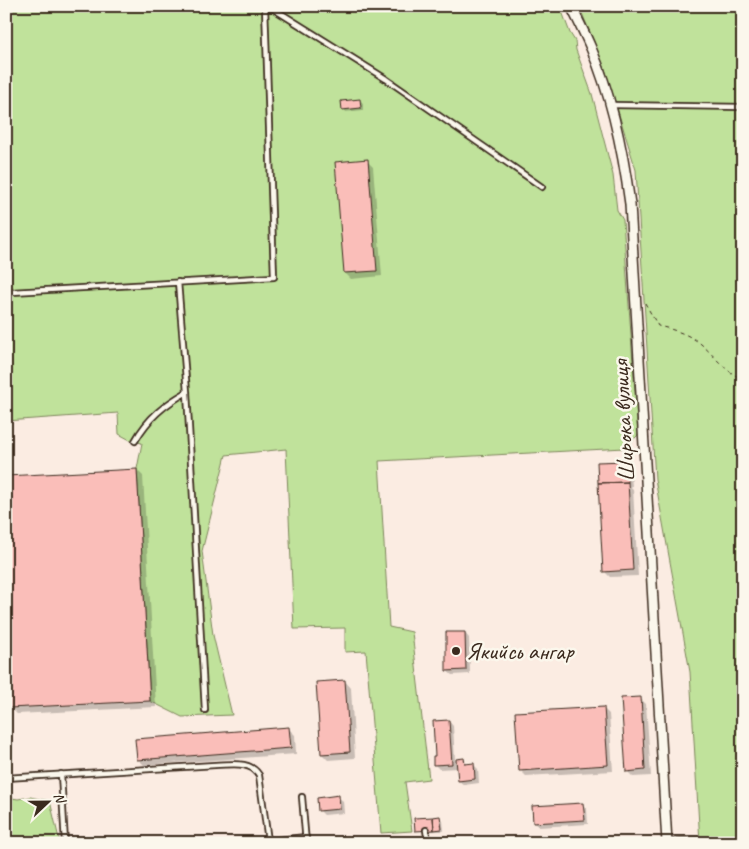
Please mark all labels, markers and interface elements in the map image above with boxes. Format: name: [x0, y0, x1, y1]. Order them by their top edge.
street label: Широка вулиця: [605, 358, 641, 483]
place label: Якийсь ангар: [466, 636, 575, 666]
marker: Якийсь ангар: [450, 645, 462, 657]
north arrow: [22, 776, 72, 826]
text: N: [50, 790, 70, 807]

